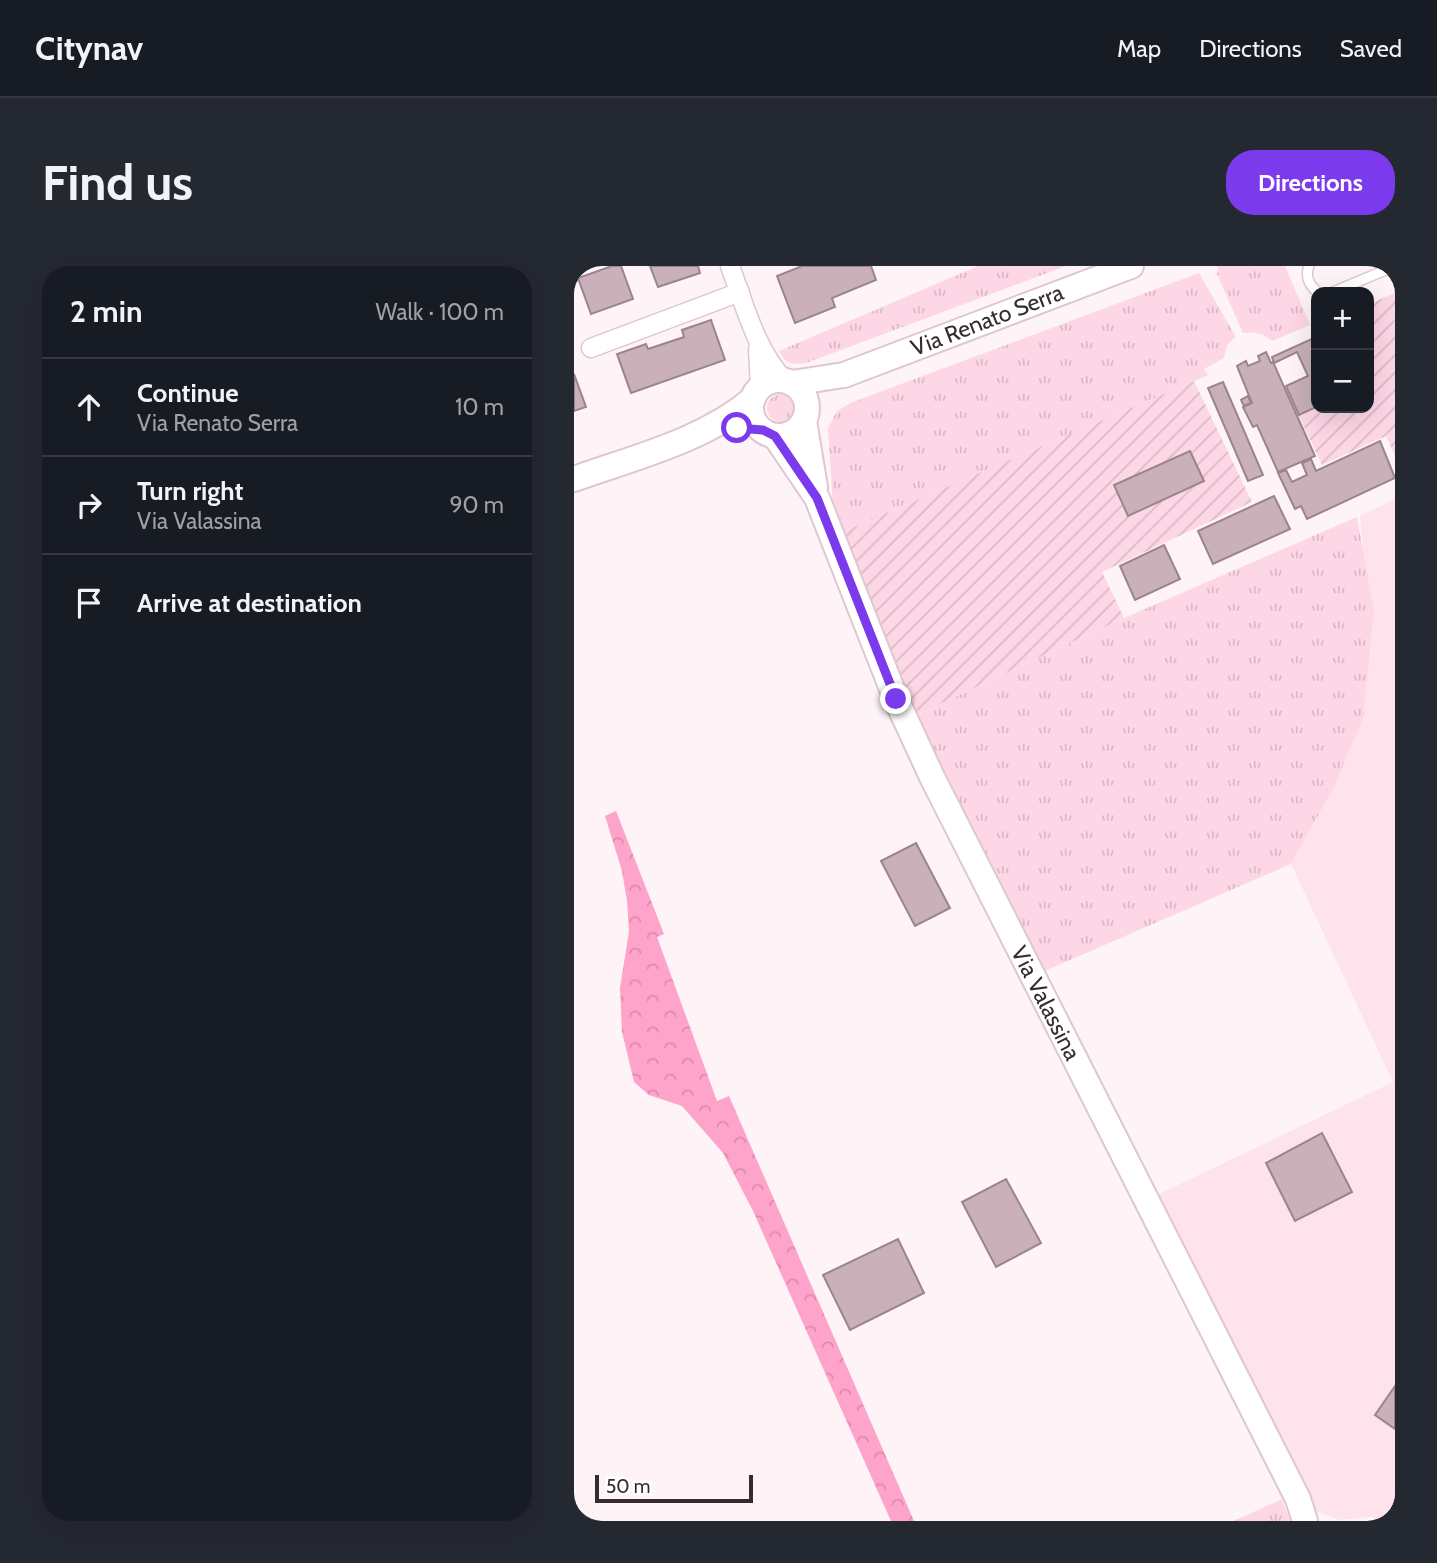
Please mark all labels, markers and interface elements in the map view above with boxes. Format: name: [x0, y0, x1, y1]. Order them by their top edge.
text: Citynav: [35, 28, 143, 68]
text: Map: [1117, 34, 1161, 63]
text: Directions: [1199, 34, 1302, 63]
text: Saved: [1340, 34, 1402, 63]
button: Directions: [1226, 150, 1395, 215]
text: Find us: [42, 153, 193, 212]
street label: Via Renato Serra: [907, 278, 1067, 362]
map controls: [1311, 287, 1374, 413]
button: +: [1311, 287, 1374, 350]
text: 2 min: [70, 293, 142, 330]
text: Walk · 100 m: [376, 298, 504, 326]
button: −: [1311, 350, 1374, 413]
text: Continue: [137, 377, 239, 409]
icon: ahead: [70, 388, 108, 426]
text: 10 m: [455, 393, 504, 421]
text: Via Renato Serra: [137, 409, 298, 437]
route start: [721, 412, 752, 443]
text: Turn right: [137, 475, 243, 507]
icon: right: [70, 486, 108, 524]
text: 90 m: [450, 491, 504, 519]
text: Via Valassina: [137, 507, 262, 535]
icon: arrive: [70, 584, 108, 622]
text: Arrive at destination: [137, 587, 362, 619]
route end: [880, 683, 911, 714]
street label: Via Valassina: [1005, 941, 1087, 1065]
scale bar: [595, 1472, 752, 1504]
text: 50 m: [606, 1475, 650, 1498]

